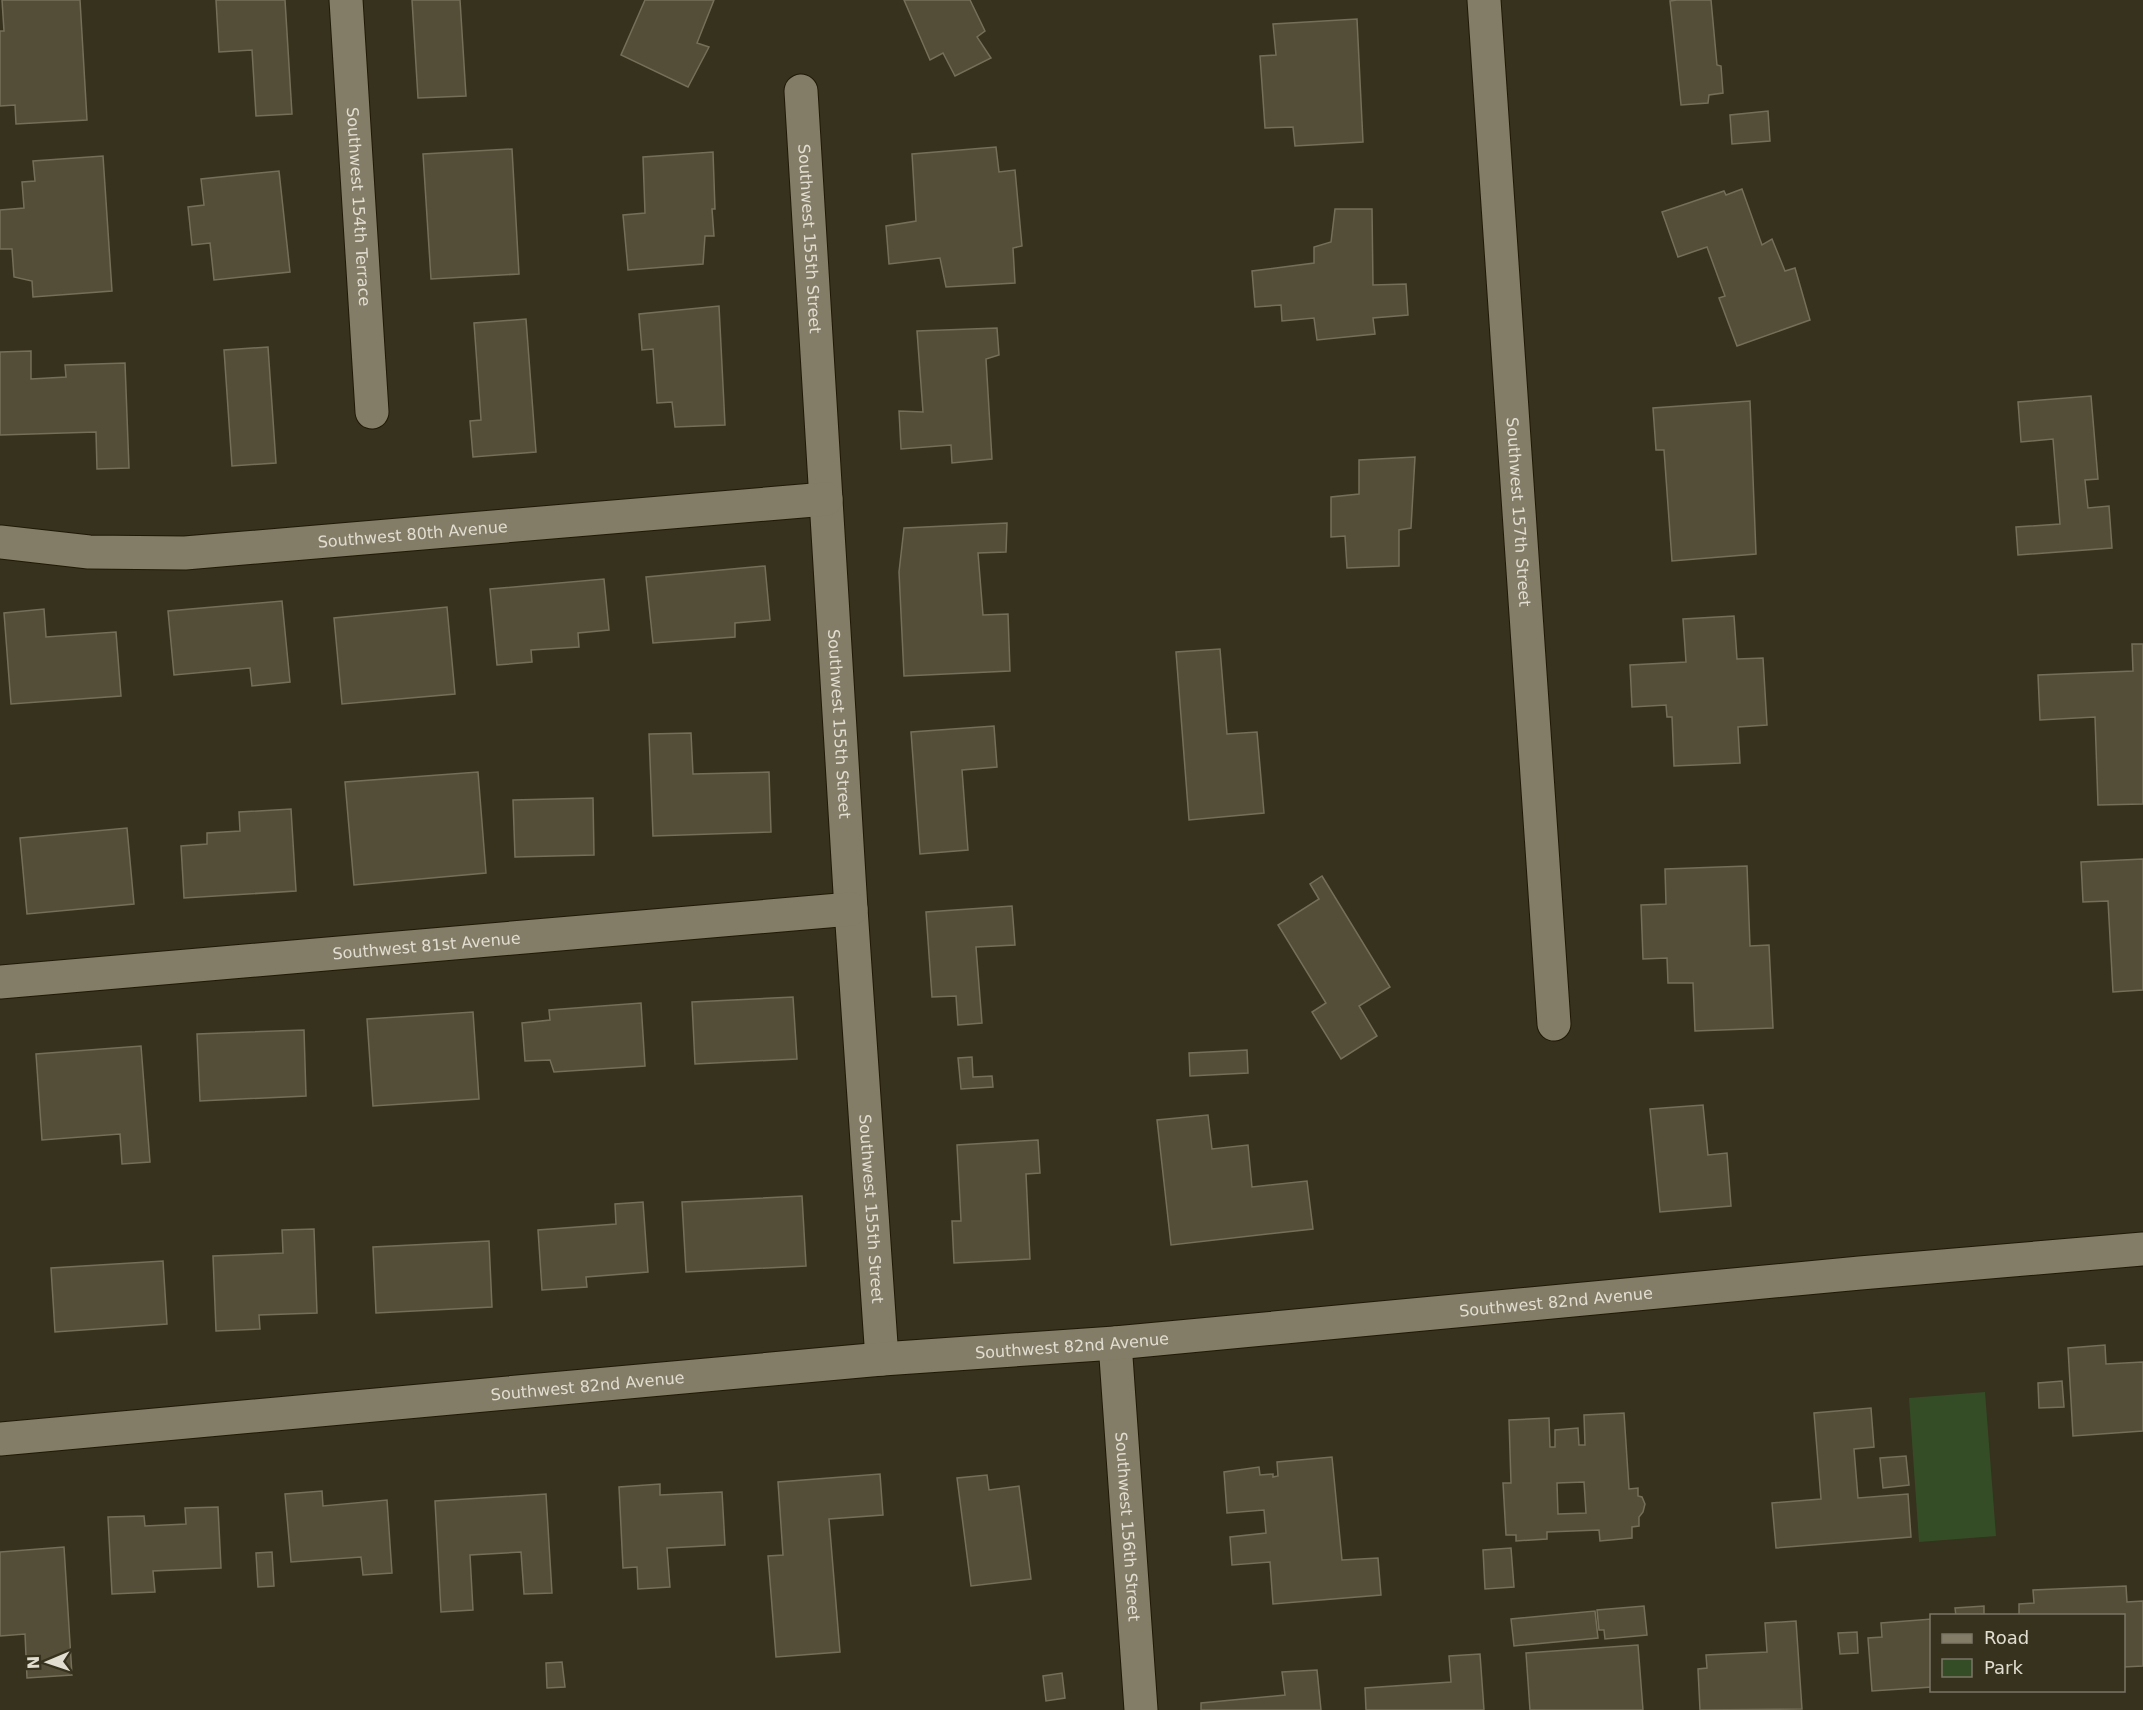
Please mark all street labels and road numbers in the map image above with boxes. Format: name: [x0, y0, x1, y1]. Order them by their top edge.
street label: Southwest 154th Terrace: [343, 106, 375, 307]
street label: Southwest 155th Street: [795, 143, 825, 334]
street label: Southwest 157th Street: [1503, 416, 1535, 607]
street label: Southwest 80th Avenue: [317, 516, 508, 551]
street label: Southwest 155th Street: [824, 628, 855, 819]
street label: Southwest 81st Avenue: [332, 928, 521, 963]
street label: Southwest 155th Street: [856, 1113, 888, 1304]
street label: Southwest 82nd Avenue: [1458, 1283, 1654, 1320]
street label: Southwest 82nd Avenue: [974, 1328, 1170, 1362]
street label: Southwest 82nd Avenue: [490, 1367, 685, 1404]
street label: Southwest 156th Street: [1112, 1431, 1144, 1622]

